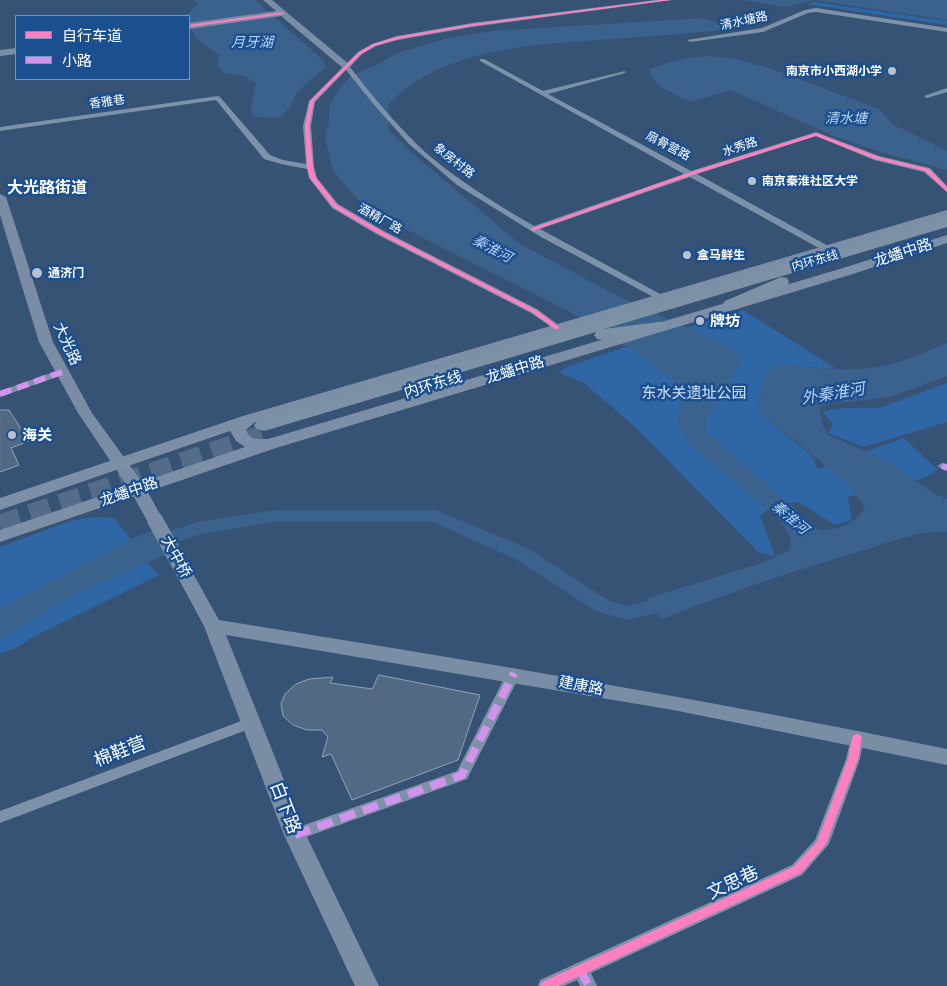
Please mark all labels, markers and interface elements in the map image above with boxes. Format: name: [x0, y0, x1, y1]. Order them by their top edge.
street label: 清水塘路: [719, 9, 769, 33]
legend: [15, 15, 190, 80]
text: 自行车道: [62, 29, 122, 44]
water label: 月牙湖: [231, 35, 273, 51]
text: 小路: [62, 54, 92, 69]
place label: 南京市小西湖小学: [786, 64, 882, 78]
marker: 南京市小西湖小学: [886, 65, 898, 77]
street label: 香雅巷: [88, 92, 126, 112]
water label: 清水塘: [825, 111, 867, 127]
street label: 扇骨营路: [643, 128, 693, 164]
street label: 水秀路: [721, 135, 759, 159]
street label: 象房村路: [431, 141, 477, 181]
place label: 南京秦淮社区大学: [762, 174, 858, 188]
marker: 南京秦淮社区大学: [746, 175, 758, 187]
district label: 大光路街道: [7, 178, 87, 198]
street label: 酒精厂路: [356, 201, 404, 237]
water label: 秦淮河: [470, 232, 514, 266]
street label: 龙蟠中路: [872, 235, 934, 271]
street label: 内环东线: [790, 247, 840, 275]
place label: 盒马鲜生: [697, 248, 745, 262]
marker: 盒马鲜生: [681, 249, 693, 261]
marker: 通济门: [30, 266, 44, 280]
place label: 通济门: [48, 266, 84, 280]
place label: 牌坊: [710, 312, 740, 330]
marker: 牌坊: [694, 315, 706, 327]
street label: 大光路: [49, 320, 85, 368]
street label: 龙蟠中路: [484, 353, 546, 387]
street label: 内环东线: [402, 368, 464, 402]
water label: 外秦淮河: [800, 380, 866, 408]
park label: 东水关遗址公园: [642, 384, 746, 402]
place label: 海关: [22, 426, 52, 444]
marker: 海关: [6, 429, 18, 441]
street label: 龙蟠中路: [98, 474, 160, 510]
water label: 秦淮河: [769, 498, 811, 538]
street label: 大中桥: [157, 533, 195, 581]
street label: 建康路: [557, 673, 605, 699]
street label: 棉鞋营: [91, 732, 149, 772]
street label: 白下路: [265, 779, 305, 837]
street label: 文思巷: [704, 862, 762, 904]

